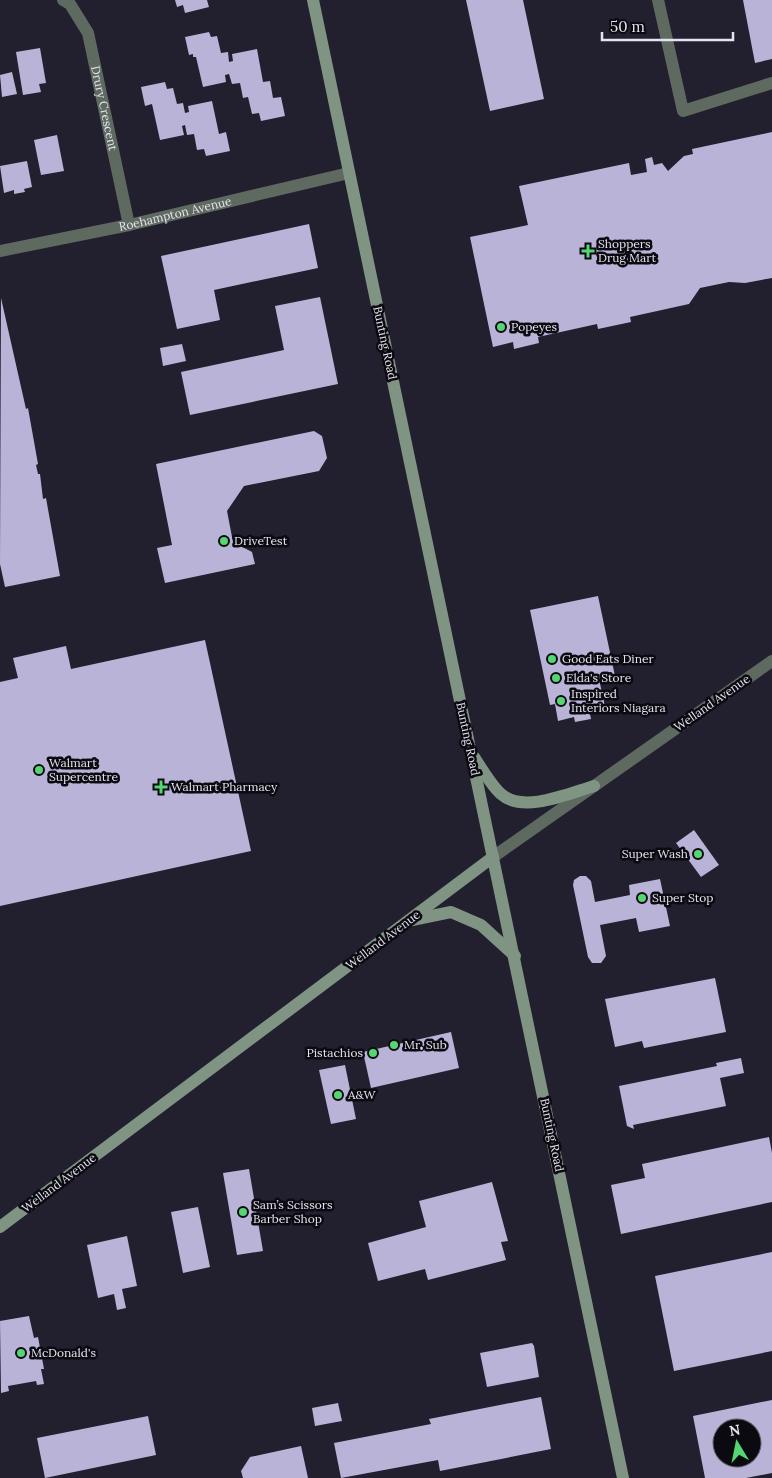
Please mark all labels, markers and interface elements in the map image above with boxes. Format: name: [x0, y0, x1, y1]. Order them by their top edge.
scale bar: [602, 10, 733, 42]
text: 50 m: [610, 17, 645, 36]
street label: Drury Crescent: [88, 64, 121, 152]
street label: Roehampton Avenue: [117, 193, 233, 234]
place label: Shoppers Drug Mart: [598, 236, 657, 265]
marker: Shoppers Drug Mart: [582, 245, 594, 257]
street label: Bunting Road: [370, 305, 401, 381]
place label: Popeyes: [511, 319, 558, 334]
marker: Popeyes: [495, 321, 507, 333]
place label: DriveTest: [234, 533, 288, 548]
marker: DriveTest: [218, 535, 230, 547]
place label: Good Eats Diner: [562, 651, 655, 666]
marker: Good Eats Diner: [546, 653, 558, 665]
place label: Elda's Store: [566, 670, 632, 685]
street label: Welland Avenue: [671, 671, 753, 734]
marker: Elda's Store: [550, 672, 562, 684]
place label: Inspired Interiors Niagara: [571, 686, 666, 715]
marker: Inspired Interiors Niagara: [555, 695, 567, 707]
street label: Bunting Road: [453, 701, 484, 777]
place label: Walmart Supercentre: [49, 755, 118, 784]
marker: Walmart Supercentre: [33, 764, 45, 776]
place label: Walmart Pharmacy: [171, 779, 278, 794]
marker: Walmart Pharmacy: [155, 781, 167, 793]
place label: Super Wash: [622, 846, 688, 861]
marker: Super Wash: [692, 848, 704, 860]
place label: Super Stop: [652, 890, 714, 905]
marker: Super Stop: [636, 892, 648, 904]
street label: Welland Avenue: [343, 907, 423, 972]
place label: Mr. Sub: [404, 1037, 447, 1052]
marker: Mr. Sub: [388, 1039, 400, 1051]
place label: Pistachios: [306, 1045, 363, 1060]
marker: Pistachios: [367, 1047, 379, 1059]
place label: A&W: [347, 1087, 376, 1102]
marker: A&W: [332, 1089, 344, 1101]
street label: Bunting Road: [537, 1097, 568, 1173]
street label: Welland Avenue: [19, 1150, 99, 1215]
place label: Sam’s Scissors Barber Shop: [253, 1197, 333, 1226]
marker: Sam’s Scissors Barber Shop: [237, 1206, 249, 1218]
place label: McDonald's: [31, 1345, 96, 1360]
marker: McDonald's: [15, 1347, 27, 1359]
north arrow: [712, 1418, 762, 1468]
text: N: [728, 1420, 742, 1440]

